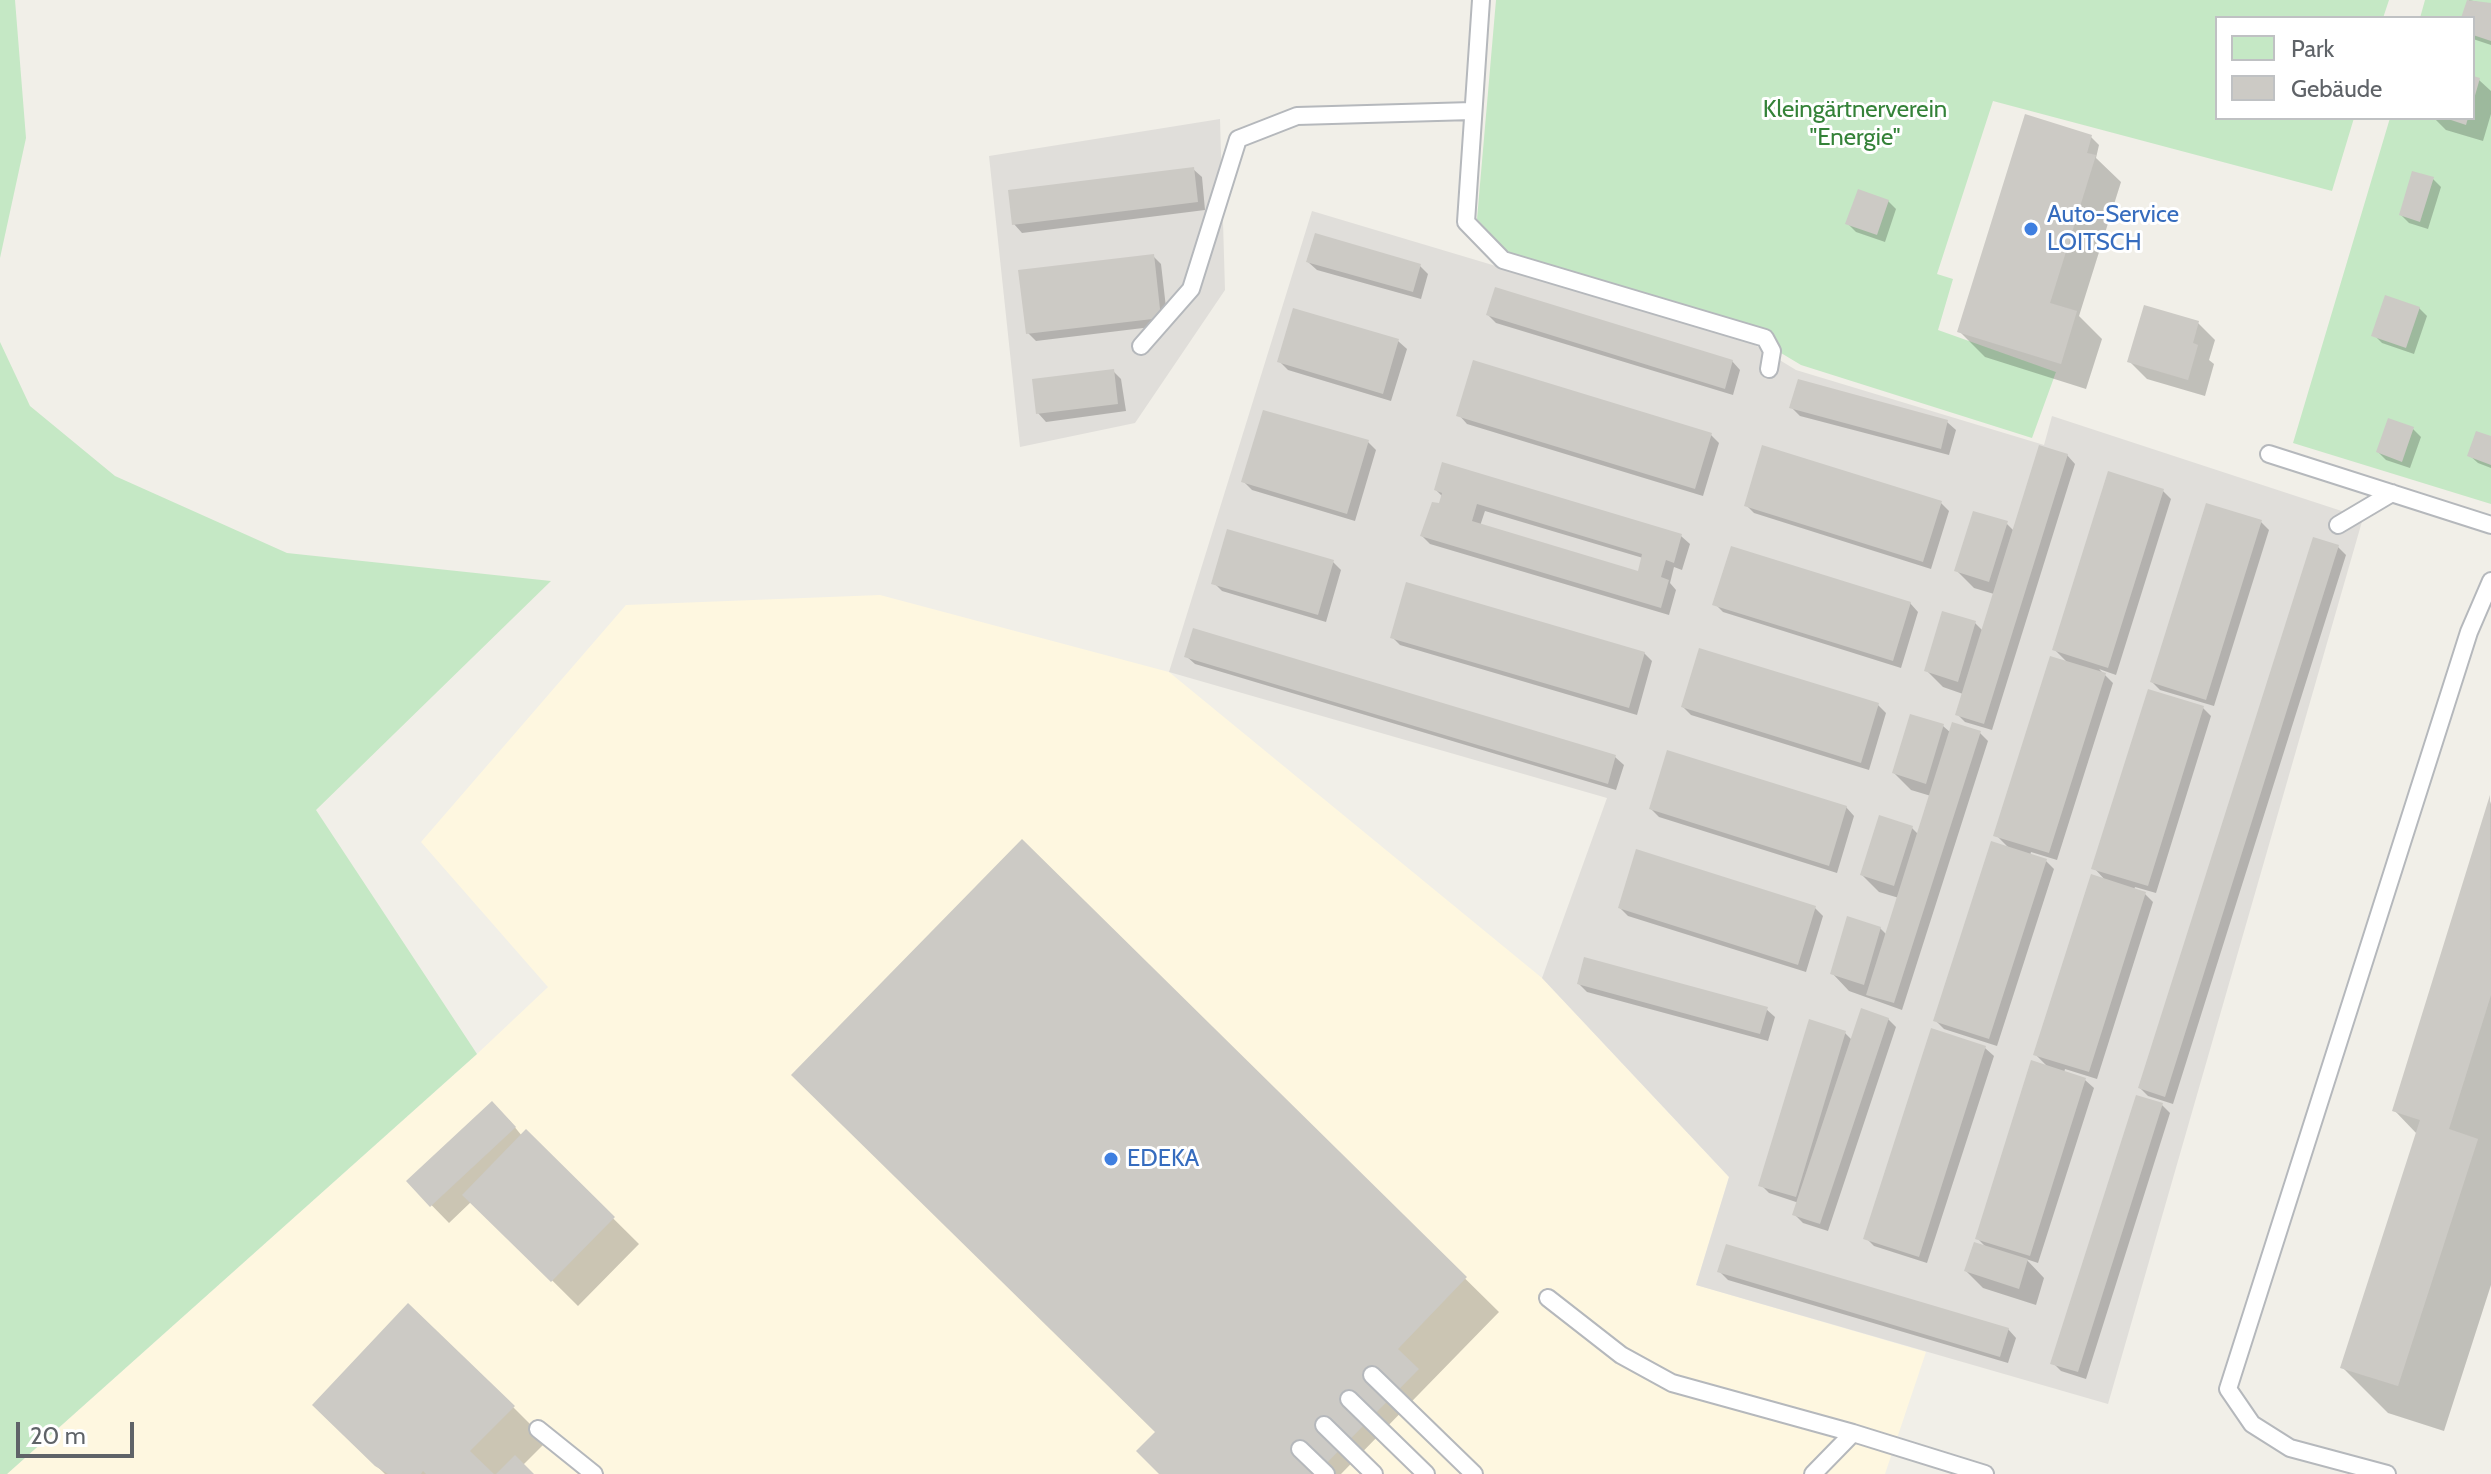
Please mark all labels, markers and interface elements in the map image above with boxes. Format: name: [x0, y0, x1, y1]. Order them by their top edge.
legend: [2215, 16, 2475, 120]
text: Park: [2291, 34, 2334, 63]
text: Gebäude: [2291, 74, 2382, 103]
park label: Kleingärtnerverein "Energie": [1763, 96, 1947, 152]
place label: Auto-Service LOITSCH: [2047, 201, 2179, 257]
marker: Auto-Service LOITSCH: [2022, 220, 2040, 238]
place label: EDEKA: [1127, 1145, 1199, 1173]
marker: EDEKA: [1102, 1150, 1120, 1168]
scale bar: [20, 1406, 138, 1456]
text: 20 m: [30, 1421, 86, 1450]

